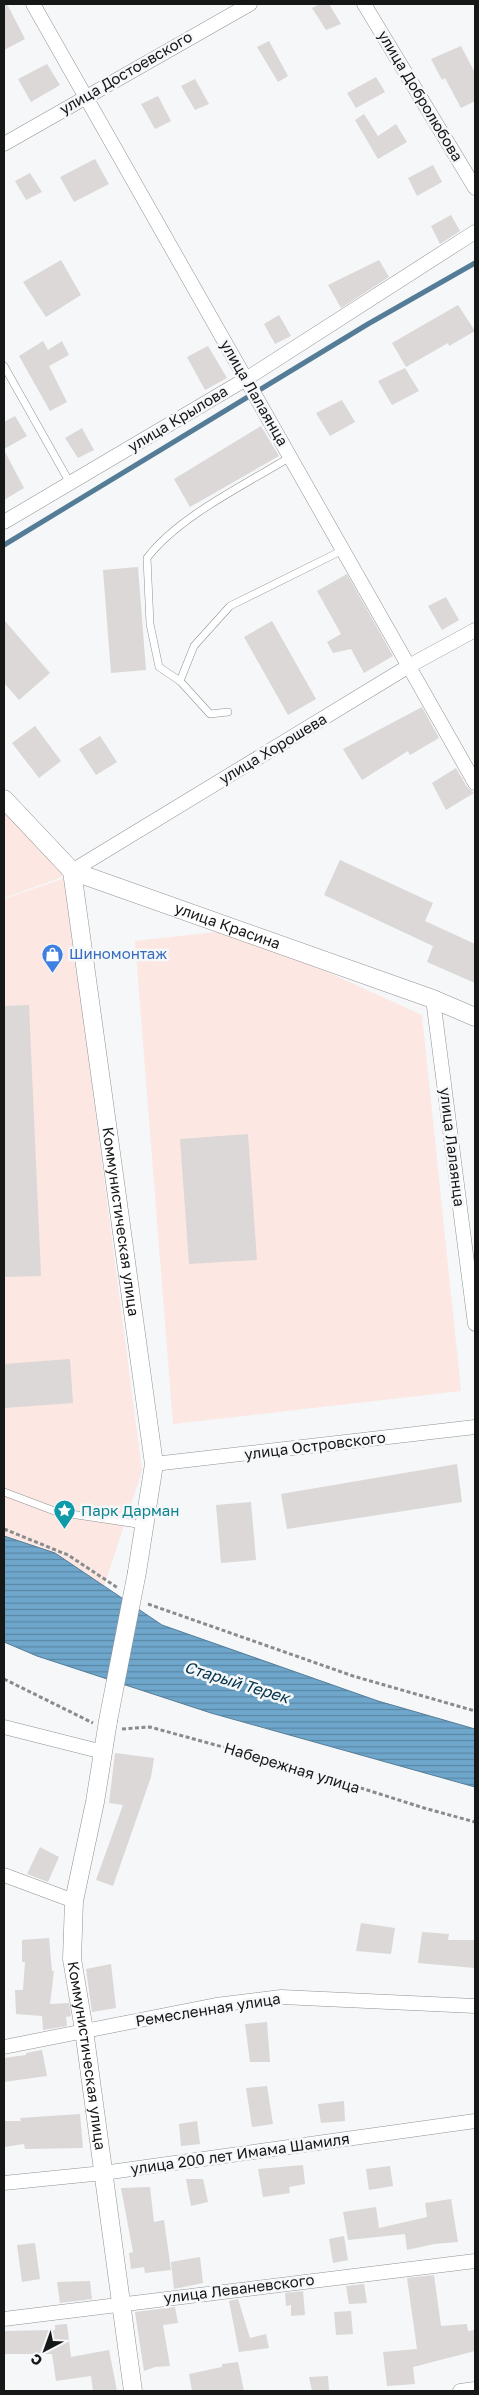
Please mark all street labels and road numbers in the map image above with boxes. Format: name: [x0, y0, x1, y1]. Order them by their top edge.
street label: улица Достоевского: [56, 27, 195, 118]
street label: улица Добролюбова: [375, 27, 467, 164]
street label: улица Лалаянца: [217, 336, 293, 449]
street label: улица Крылова: [124, 381, 231, 455]
street label: улица Хорошева: [215, 709, 330, 787]
street label: улица Красина: [173, 898, 283, 952]
street label: улица Лалаянца: [437, 1086, 469, 1207]
street label: Коммунистическая улица: [99, 1126, 143, 1317]
street label: улица Островского: [243, 1427, 387, 1463]
street label: Набережная улица: [222, 1738, 362, 1796]
street label: Коммунистическая улица: [65, 1960, 110, 2151]
street label: Ремесленная улица: [134, 1989, 282, 2029]
street label: улица 200 лет Имама Шамиля: [129, 2129, 351, 2177]
street label: улица Леваневского: [163, 2270, 315, 2306]

